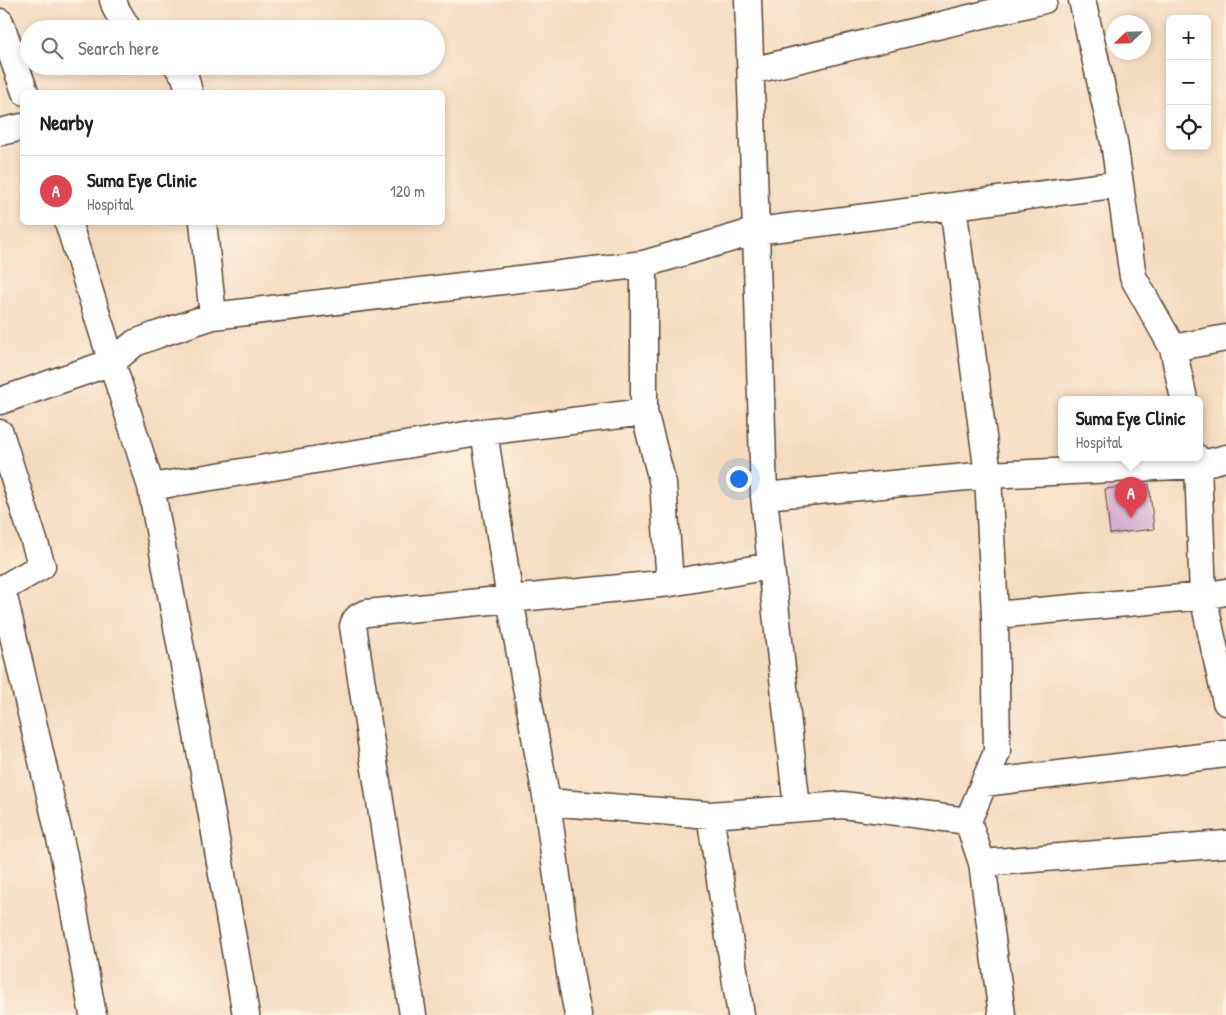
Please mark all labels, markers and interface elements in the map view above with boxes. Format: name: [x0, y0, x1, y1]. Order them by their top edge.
north arrow: [1106, 15, 1151, 60]
map controls: [1166, 15, 1211, 150]
button: +: [1166, 15, 1211, 60]
search box: [20, 20, 445, 75]
icon: search: [38, 34, 66, 62]
text: Search here: [78, 35, 159, 61]
button: −: [1166, 60, 1211, 105]
button: locate: [1166, 105, 1211, 150]
text: Nearby: [40, 108, 93, 137]
text: Suma Eye Clinic: [87, 167, 196, 193]
text: A: [52, 180, 60, 202]
text: 120 m: [390, 180, 425, 202]
text: Hospital: [87, 193, 134, 215]
popup: [1058, 396, 1203, 461]
text: Suma Eye Clinic: [1076, 405, 1185, 431]
text: Hospital: [1076, 431, 1122, 453]
your location: [726, 466, 752, 492]
pin: A: [1115, 477, 1147, 518]

